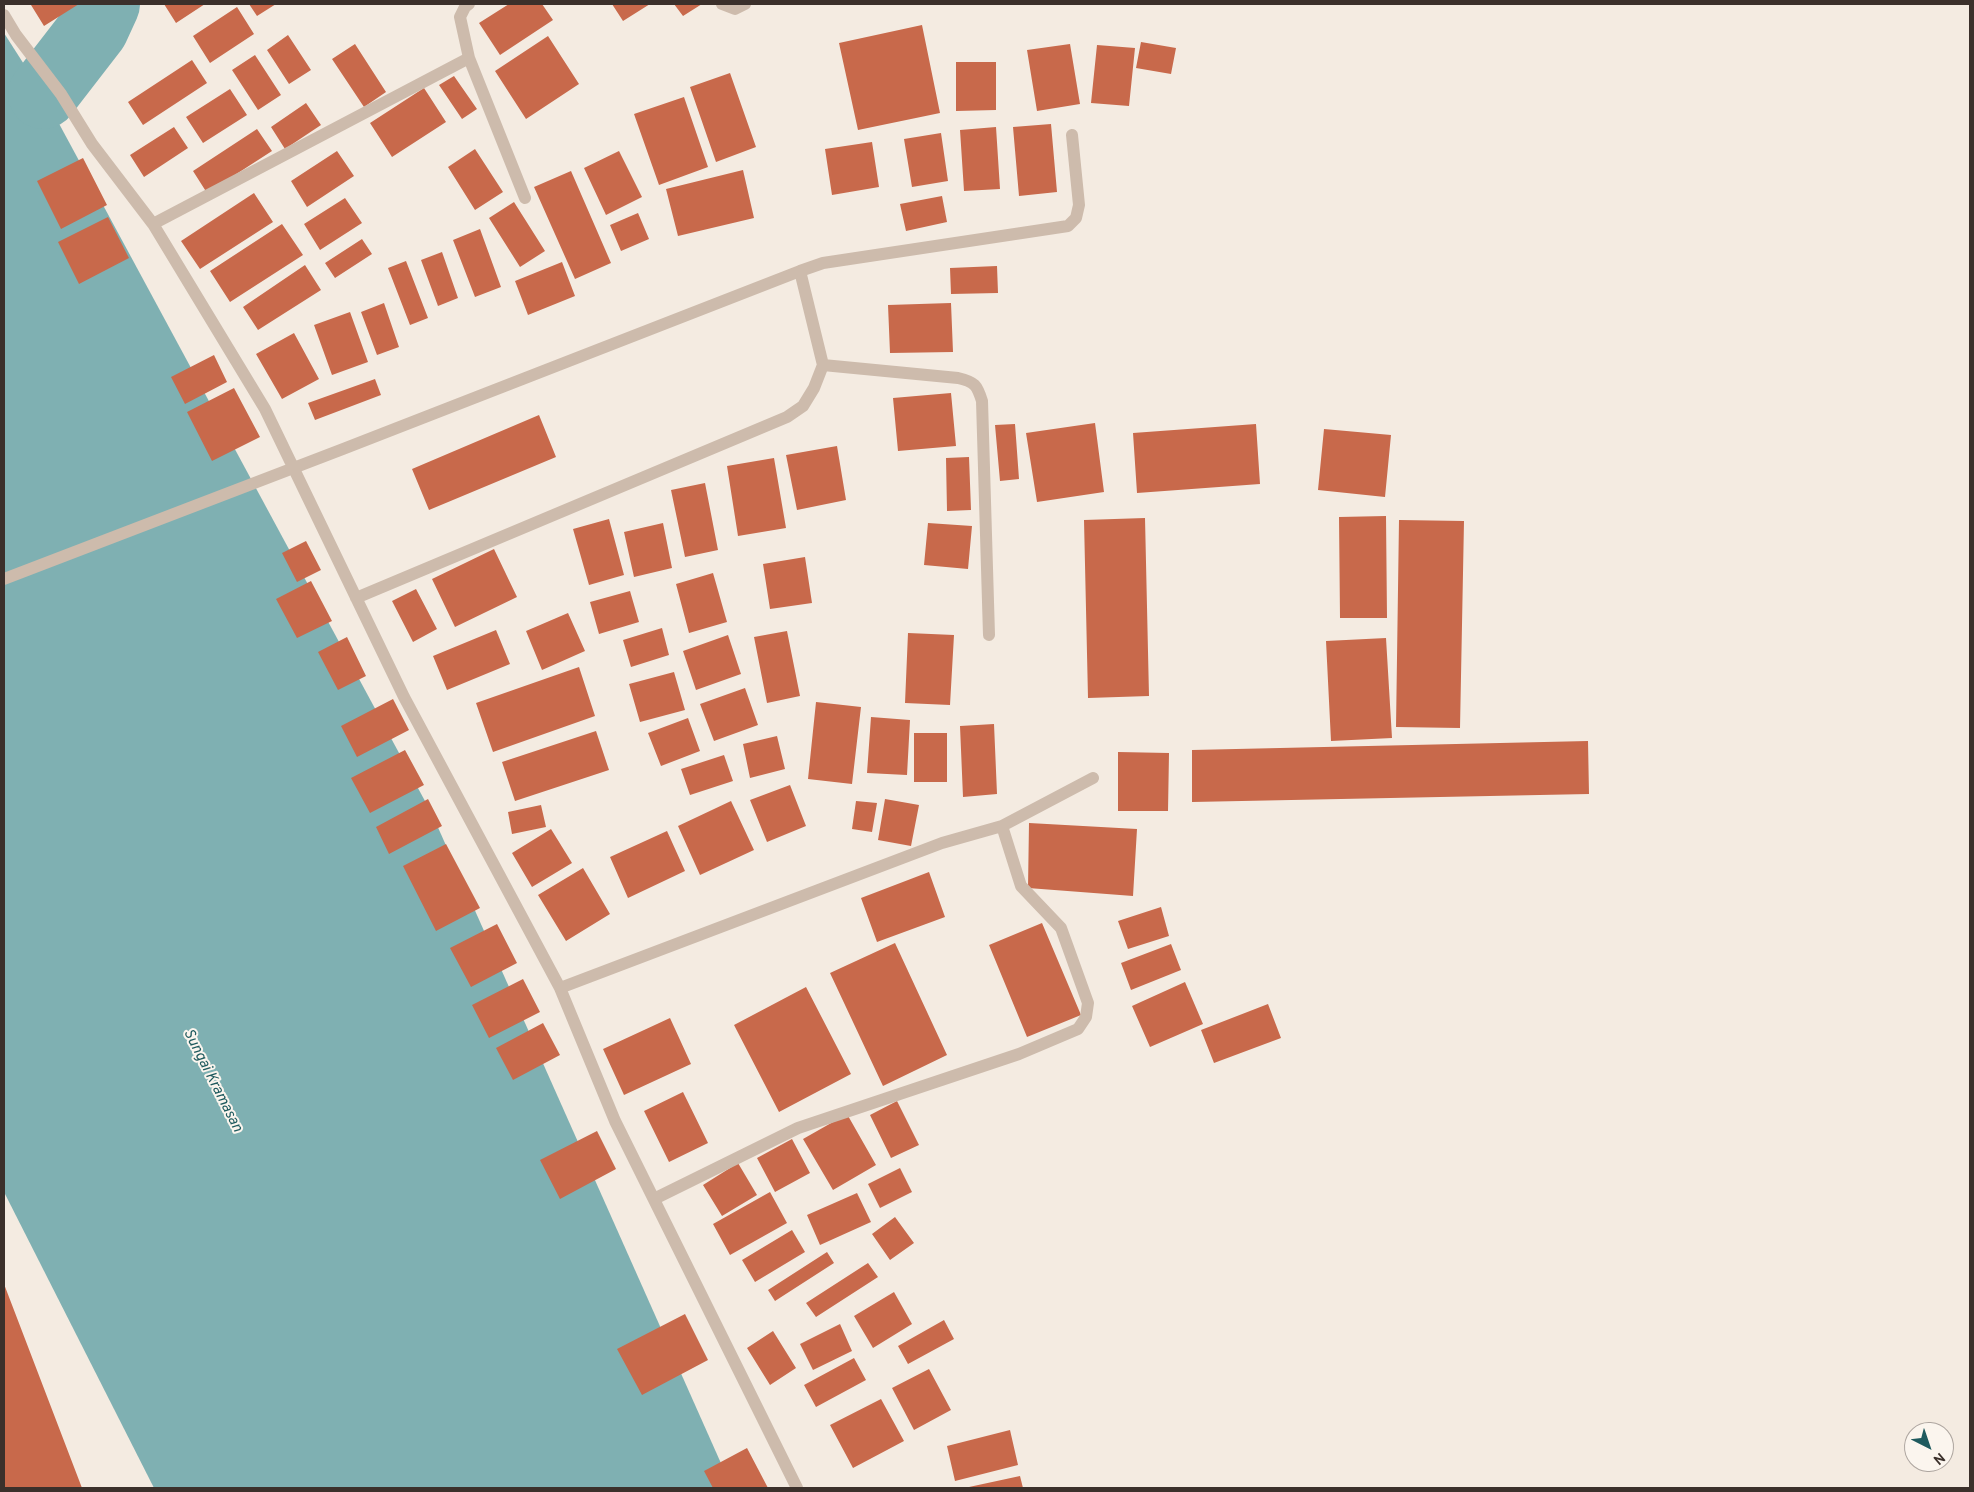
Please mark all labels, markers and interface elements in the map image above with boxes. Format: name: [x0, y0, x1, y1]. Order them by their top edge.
water label: Sungai Kramasan: [178, 1026, 246, 1136]
north arrow: [1904, 1422, 1954, 1472]
text: N: [1929, 1448, 1948, 1468]

